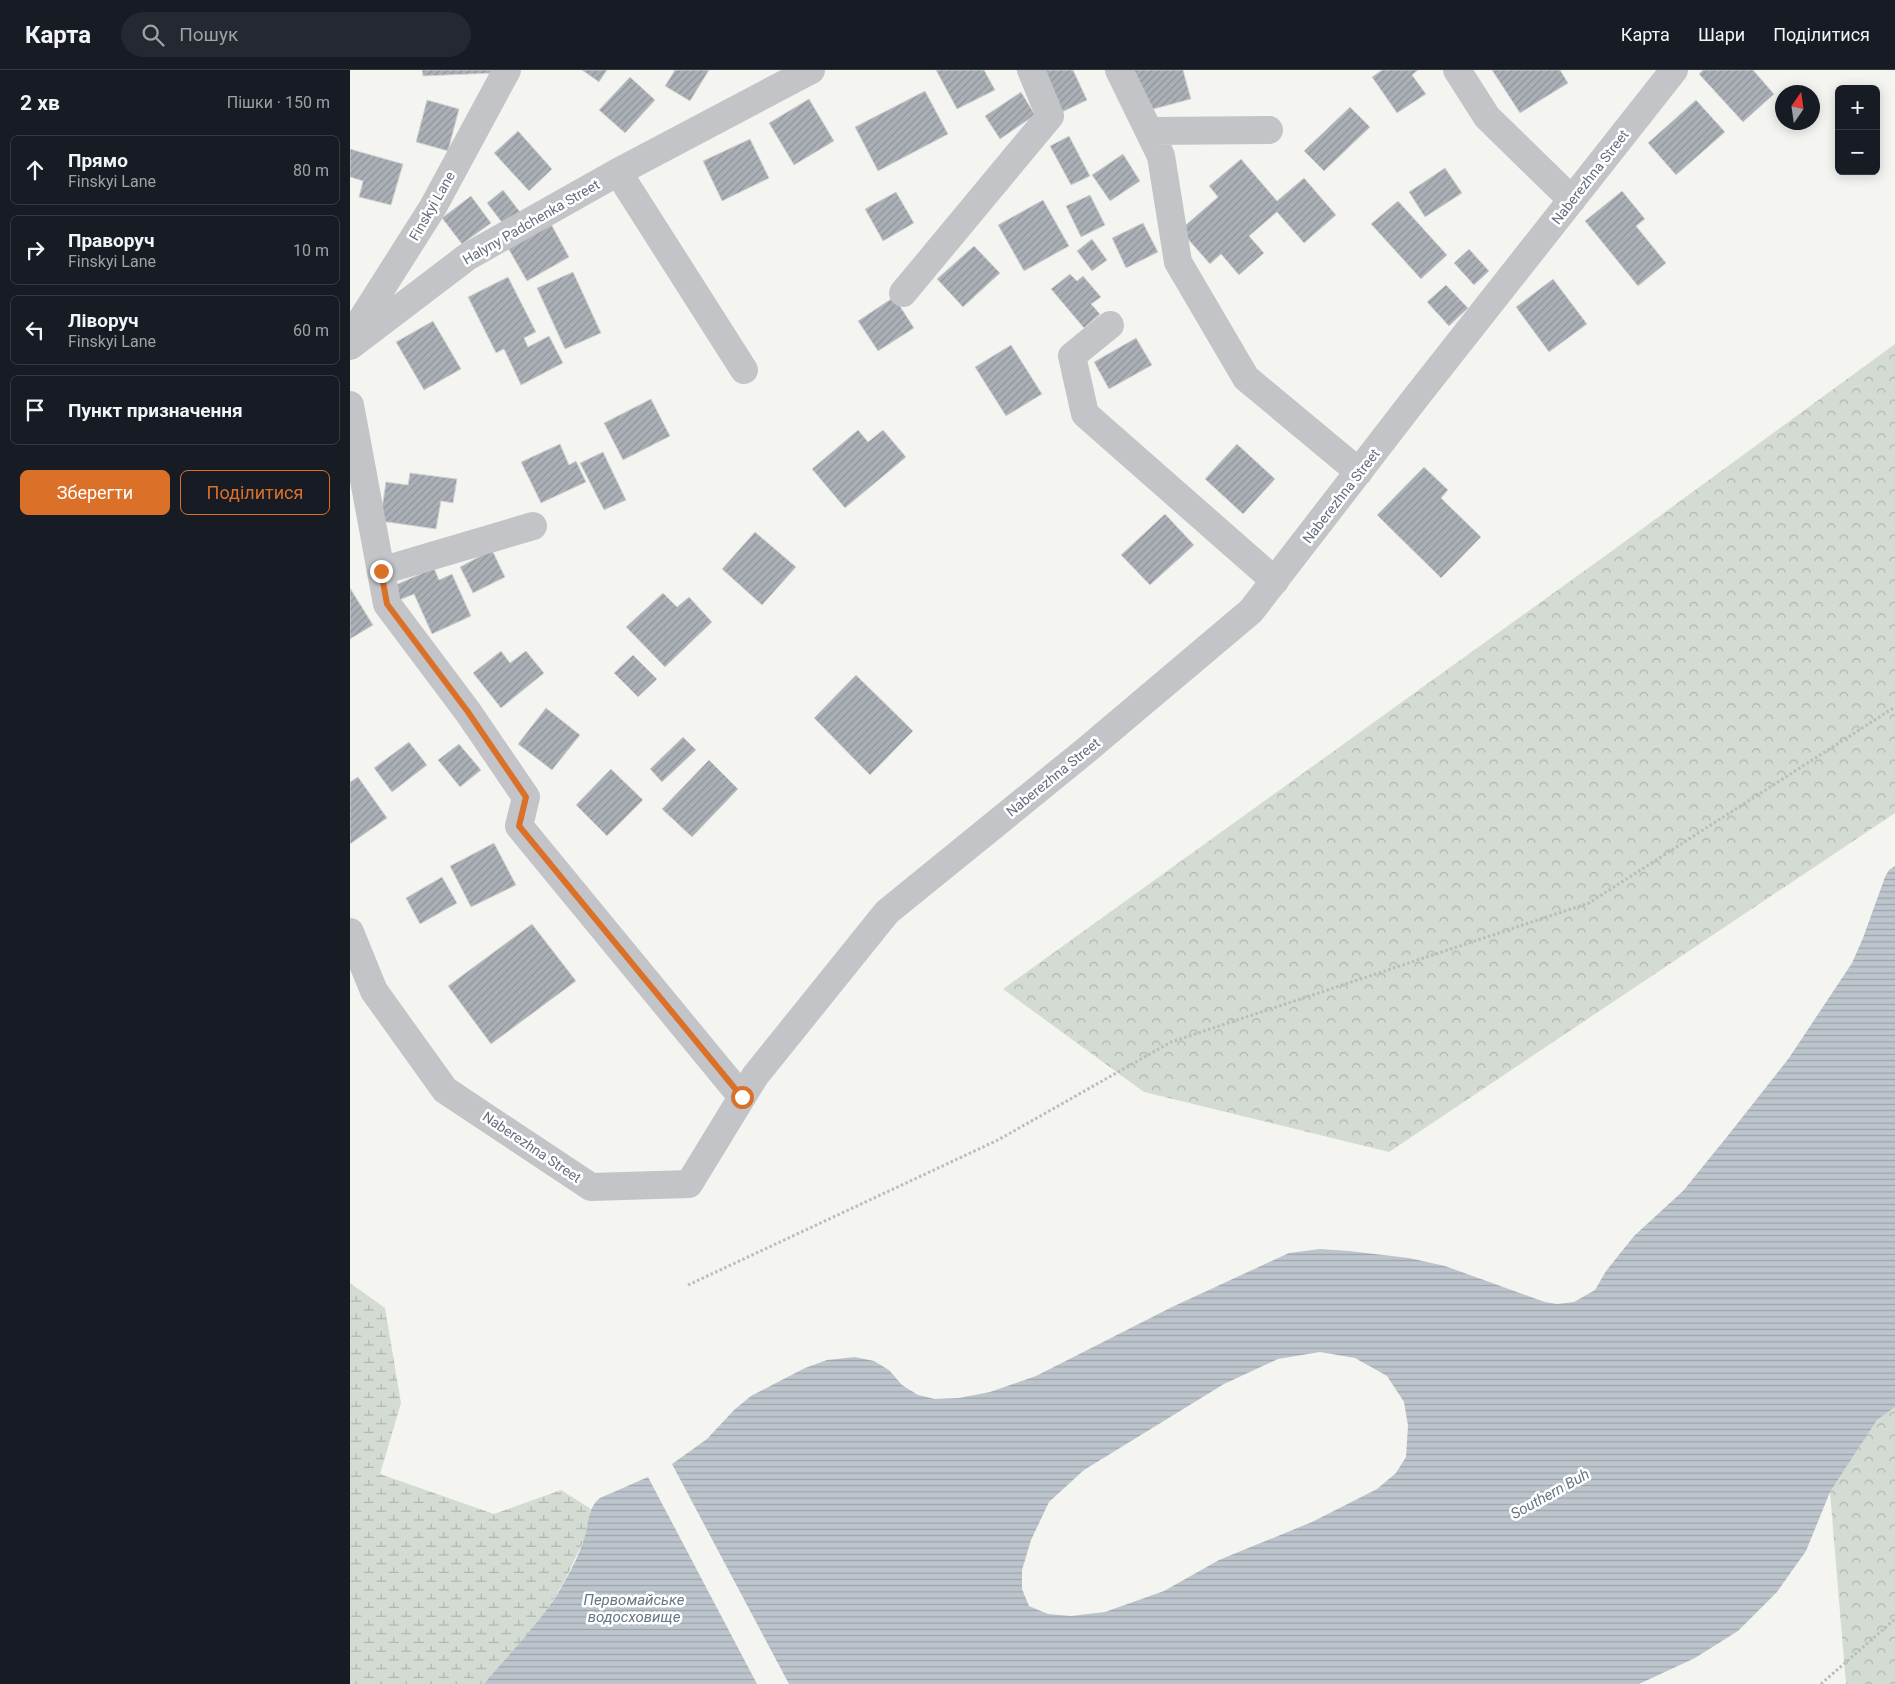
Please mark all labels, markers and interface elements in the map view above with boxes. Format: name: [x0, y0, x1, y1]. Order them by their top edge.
search box: [121, 12, 471, 57]
text: Карта: [25, 21, 91, 49]
icon: search: [139, 21, 167, 49]
text: Пошук: [179, 23, 238, 46]
text: Карта: [1621, 24, 1670, 45]
text: Шари: [1698, 24, 1745, 45]
text: Поділитися: [1773, 24, 1870, 45]
north arrow: [1775, 85, 1820, 130]
map controls: [1835, 85, 1880, 175]
button: +: [1835, 85, 1880, 130]
text: 2 хв: [20, 91, 60, 115]
text: Пішки · 150 m: [227, 93, 330, 112]
street label: Naberezhna Street: [1548, 126, 1632, 227]
button: −: [1835, 130, 1880, 175]
text: Прямо: [68, 149, 128, 172]
icon: ahead: [21, 156, 49, 184]
text: 80 m: [293, 161, 329, 180]
street label: Finskyi Lane: [406, 169, 458, 243]
text: Finskyi Lane: [68, 172, 156, 191]
street label: Halyny Padchenka Street: [460, 176, 602, 268]
text: Праворуч: [68, 229, 154, 252]
icon: right: [21, 236, 49, 264]
text: 10 m: [293, 241, 329, 260]
text: Finskyi Lane: [68, 252, 156, 271]
text: Ліворуч: [68, 309, 139, 332]
icon: left: [21, 316, 49, 344]
text: 60 m: [293, 321, 329, 340]
text: Finskyi Lane: [68, 332, 156, 351]
icon: arrive: [21, 396, 49, 424]
text: Пункт призначення: [68, 399, 243, 422]
street label: Naberezhna Street: [1299, 445, 1383, 546]
button: Зберегти: [20, 470, 170, 515]
button: Поділитися: [180, 470, 330, 515]
route end: [370, 560, 393, 583]
street label: Naberezhna Street: [1003, 734, 1103, 820]
route start: [731, 1086, 754, 1109]
street label: Naberezhna Street: [480, 1108, 585, 1186]
water label: Southern Buh: [1508, 1465, 1592, 1523]
water label: Первомайське водосховище: [584, 1591, 685, 1626]

